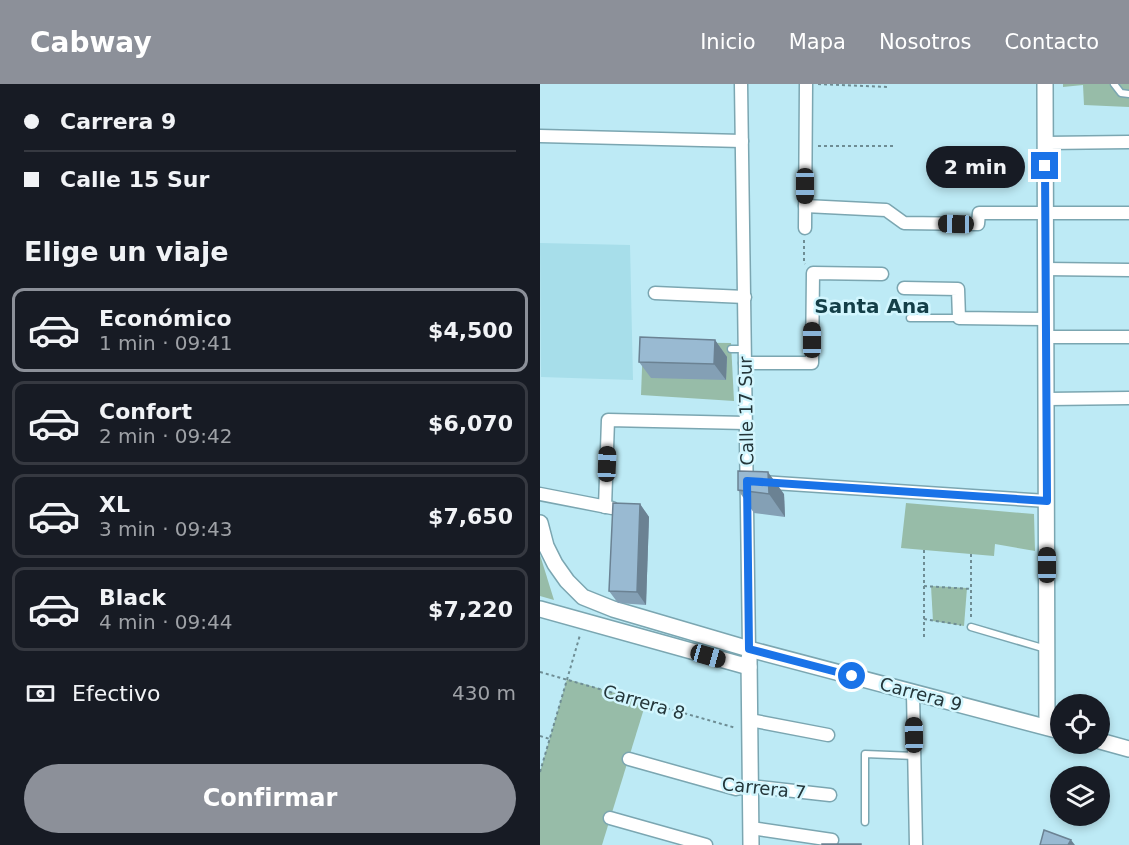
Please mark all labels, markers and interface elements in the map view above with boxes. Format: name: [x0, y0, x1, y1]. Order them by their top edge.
text: Cabway: [30, 26, 152, 59]
text: Inicio: [700, 30, 756, 54]
text: Mapa: [789, 30, 846, 54]
text: Nosotros: [879, 30, 971, 54]
text: Contacto: [1004, 30, 1099, 54]
text: Carrera 9: [60, 109, 176, 134]
callout: 2 min: [925, 145, 1024, 187]
route end: [1031, 152, 1058, 179]
text: 2 min: [944, 155, 1007, 179]
text: Calle 15 Sur: [60, 167, 209, 192]
car: [796, 168, 814, 204]
car: [938, 215, 974, 233]
text: Elige un viaje: [24, 236, 228, 267]
district label: Santa Ana: [814, 294, 930, 318]
icon: car: [27, 303, 81, 357]
text: Económico: [99, 306, 232, 331]
text: $4,500: [428, 318, 513, 343]
car: [803, 322, 821, 358]
text: 1 min · 09:41: [99, 331, 233, 355]
street label: Calle 17 Sur: [735, 356, 757, 466]
icon: car: [27, 396, 81, 450]
text: Confort: [99, 399, 192, 424]
text: $6,070: [428, 411, 513, 436]
text: 2 min · 09:42: [99, 424, 233, 448]
car: [597, 446, 617, 482]
icon: car: [27, 489, 81, 543]
text: XL: [99, 492, 130, 517]
text: $7,650: [428, 504, 513, 529]
text: 3 min · 09:43: [99, 517, 233, 541]
car: [1038, 547, 1056, 583]
icon: car: [27, 582, 81, 636]
text: Black: [99, 585, 166, 610]
text: $7,220: [428, 597, 513, 622]
text: 4 min · 09:44: [99, 610, 233, 634]
car: [688, 642, 728, 670]
route start: [838, 662, 865, 689]
street label: Carrera 9: [878, 673, 964, 715]
icon: cash: [24, 677, 57, 710]
street label: Carrera 8: [601, 680, 687, 724]
text: Efectivo: [72, 681, 161, 706]
text: 430 m: [452, 681, 516, 705]
map controls: [1050, 694, 1110, 826]
button: locate: [1050, 694, 1110, 754]
car: [905, 717, 923, 753]
button: Confirmar: [24, 764, 516, 833]
button: layers: [1050, 766, 1110, 826]
street label: Carrera 7: [721, 773, 807, 803]

